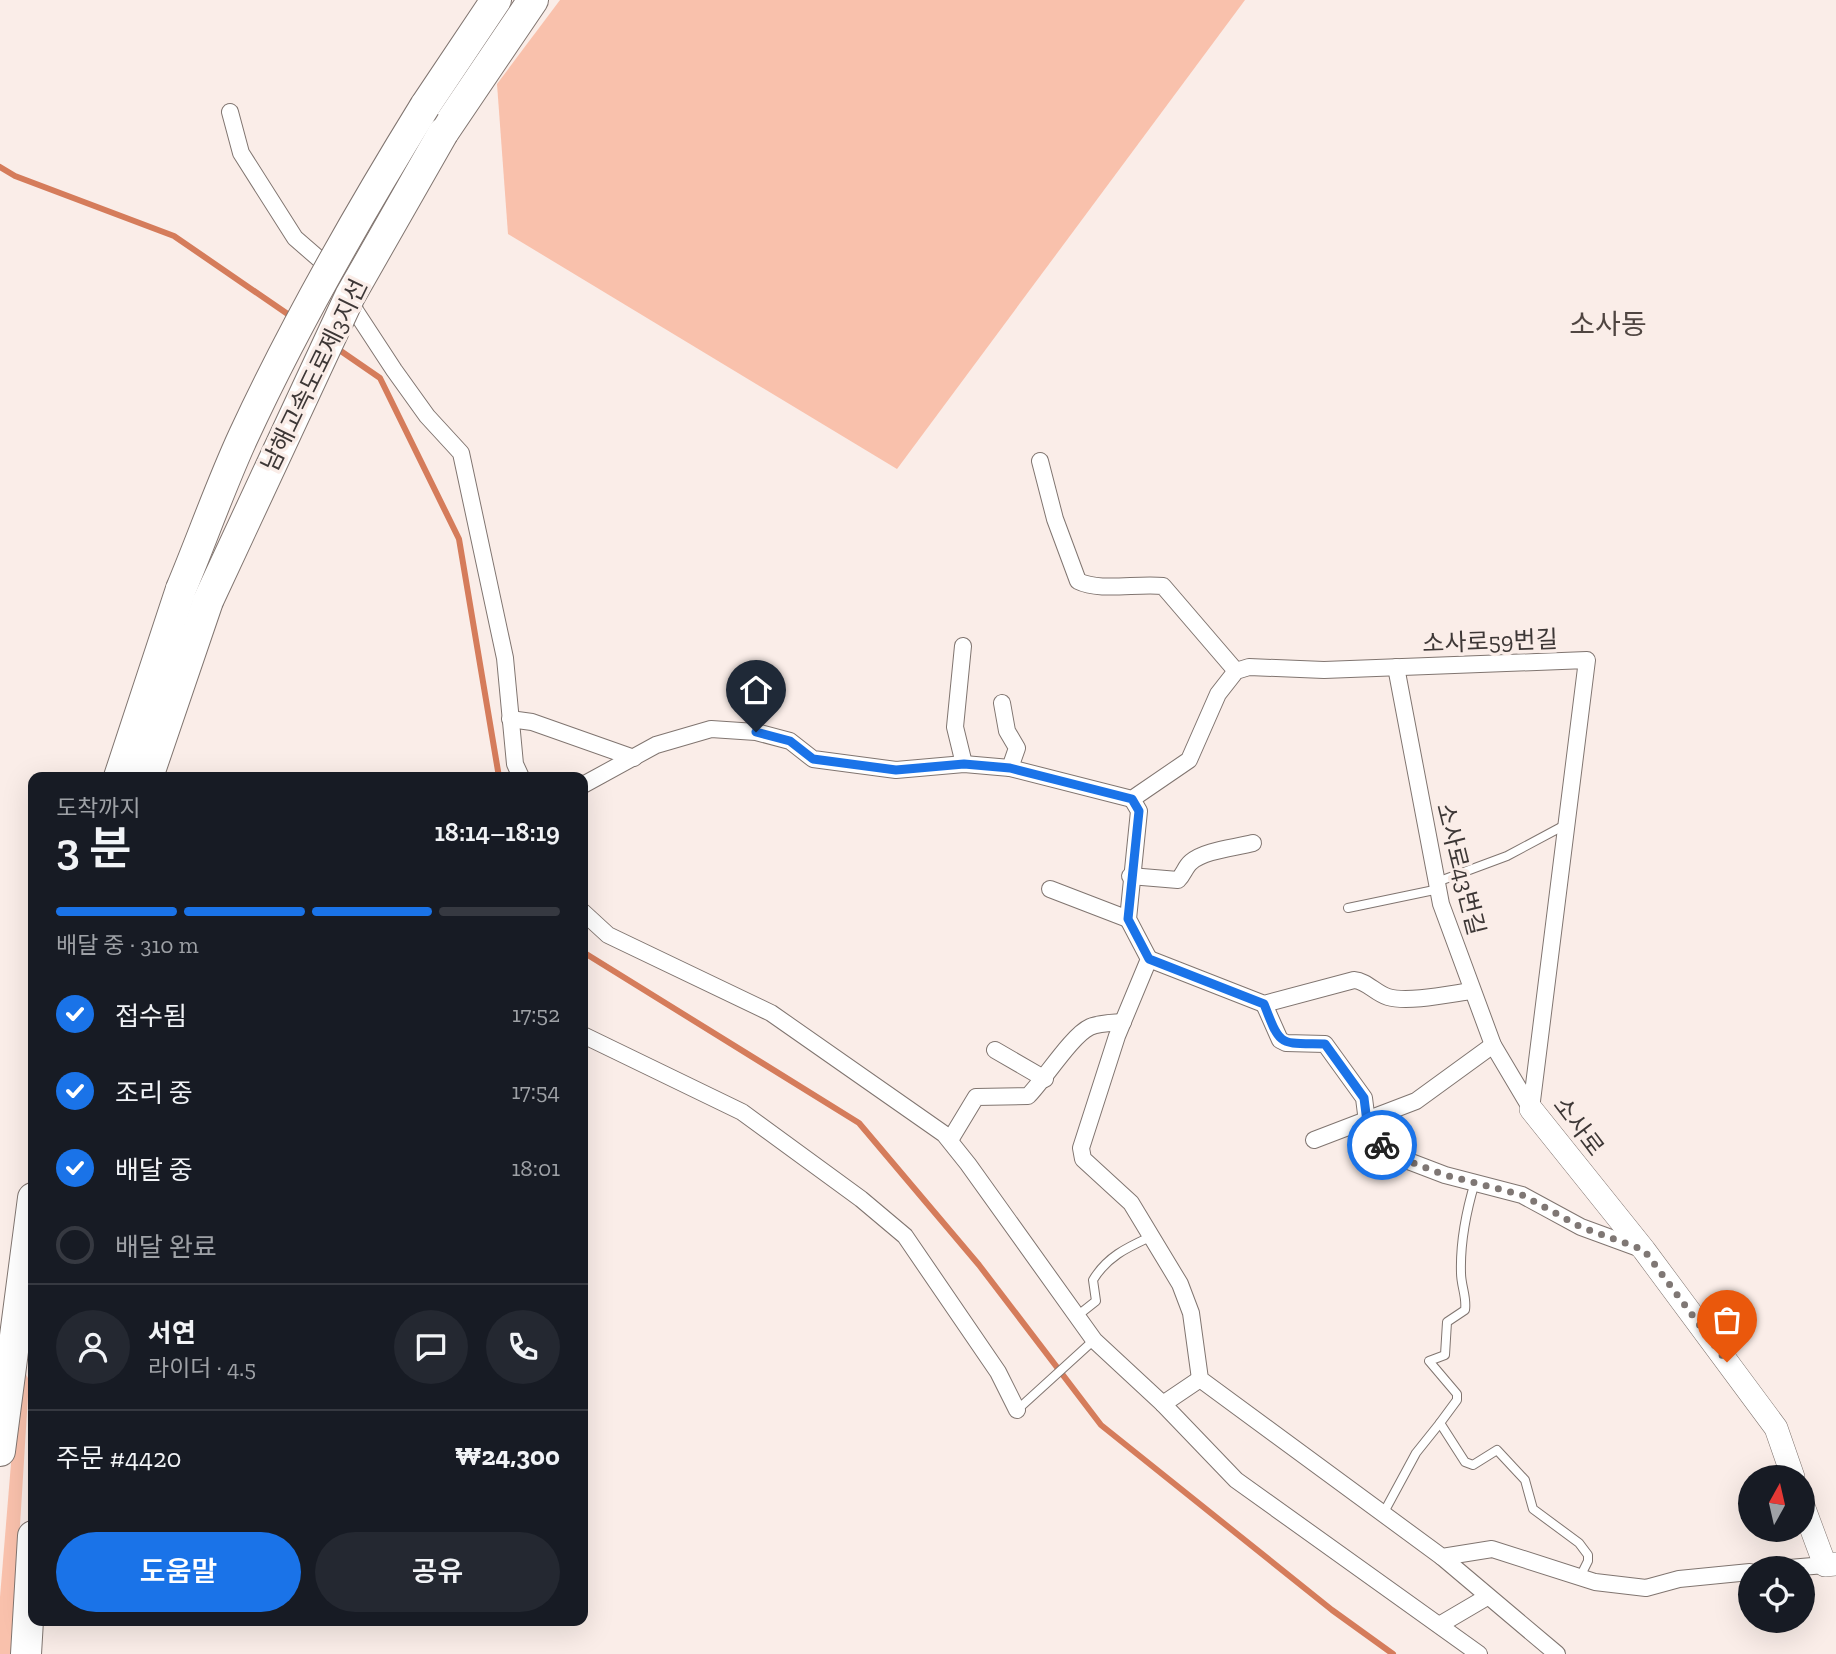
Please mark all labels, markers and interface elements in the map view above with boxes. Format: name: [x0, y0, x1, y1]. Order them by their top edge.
street label: 남해고속도로제3지선: [255, 274, 373, 476]
district label: 소사동: [1569, 308, 1647, 341]
street label: 소사로59번길: [1422, 624, 1558, 658]
pin: [726, 660, 786, 732]
icon: home: [737, 671, 775, 709]
text: 도착까지: [56, 794, 141, 822]
street label: 소사로43번길: [1431, 800, 1491, 938]
text: 18:14–18:19: [435, 816, 560, 848]
text: 3 분: [56, 821, 131, 876]
text: 배달 중 · 310 m: [56, 931, 199, 959]
icon: check: [56, 995, 94, 1033]
text: 접수됨: [115, 1000, 187, 1032]
text: 17:52: [512, 1000, 560, 1028]
icon: check: [56, 1072, 94, 1110]
text: 조리 중: [115, 1077, 193, 1109]
text: 17:54: [511, 1077, 560, 1105]
street label: 소사로: [1547, 1091, 1611, 1161]
courier: [1347, 1110, 1417, 1180]
icon: bike: [1363, 1126, 1401, 1164]
icon: check: [56, 1149, 94, 1187]
text: 배달 중: [115, 1154, 193, 1186]
text: 18:01: [512, 1154, 560, 1182]
text: 배달 완료: [115, 1231, 217, 1263]
pin: [1697, 1290, 1757, 1362]
icon: bag: [1708, 1301, 1746, 1339]
button: person: [56, 1310, 130, 1384]
button: chat: [394, 1310, 468, 1384]
button: phone: [486, 1310, 560, 1384]
text: 서연: [148, 1317, 196, 1349]
text: 라이더 · 4.5: [148, 1354, 256, 1382]
text: ₩24,300: [455, 1440, 560, 1472]
text: 주문 #4420: [56, 1442, 182, 1474]
north arrow: [1738, 1465, 1815, 1542]
map controls: [1738, 1465, 1815, 1633]
button: 도움말: [56, 1532, 301, 1612]
button: 공유: [315, 1532, 560, 1612]
button: locate: [1738, 1556, 1815, 1633]

